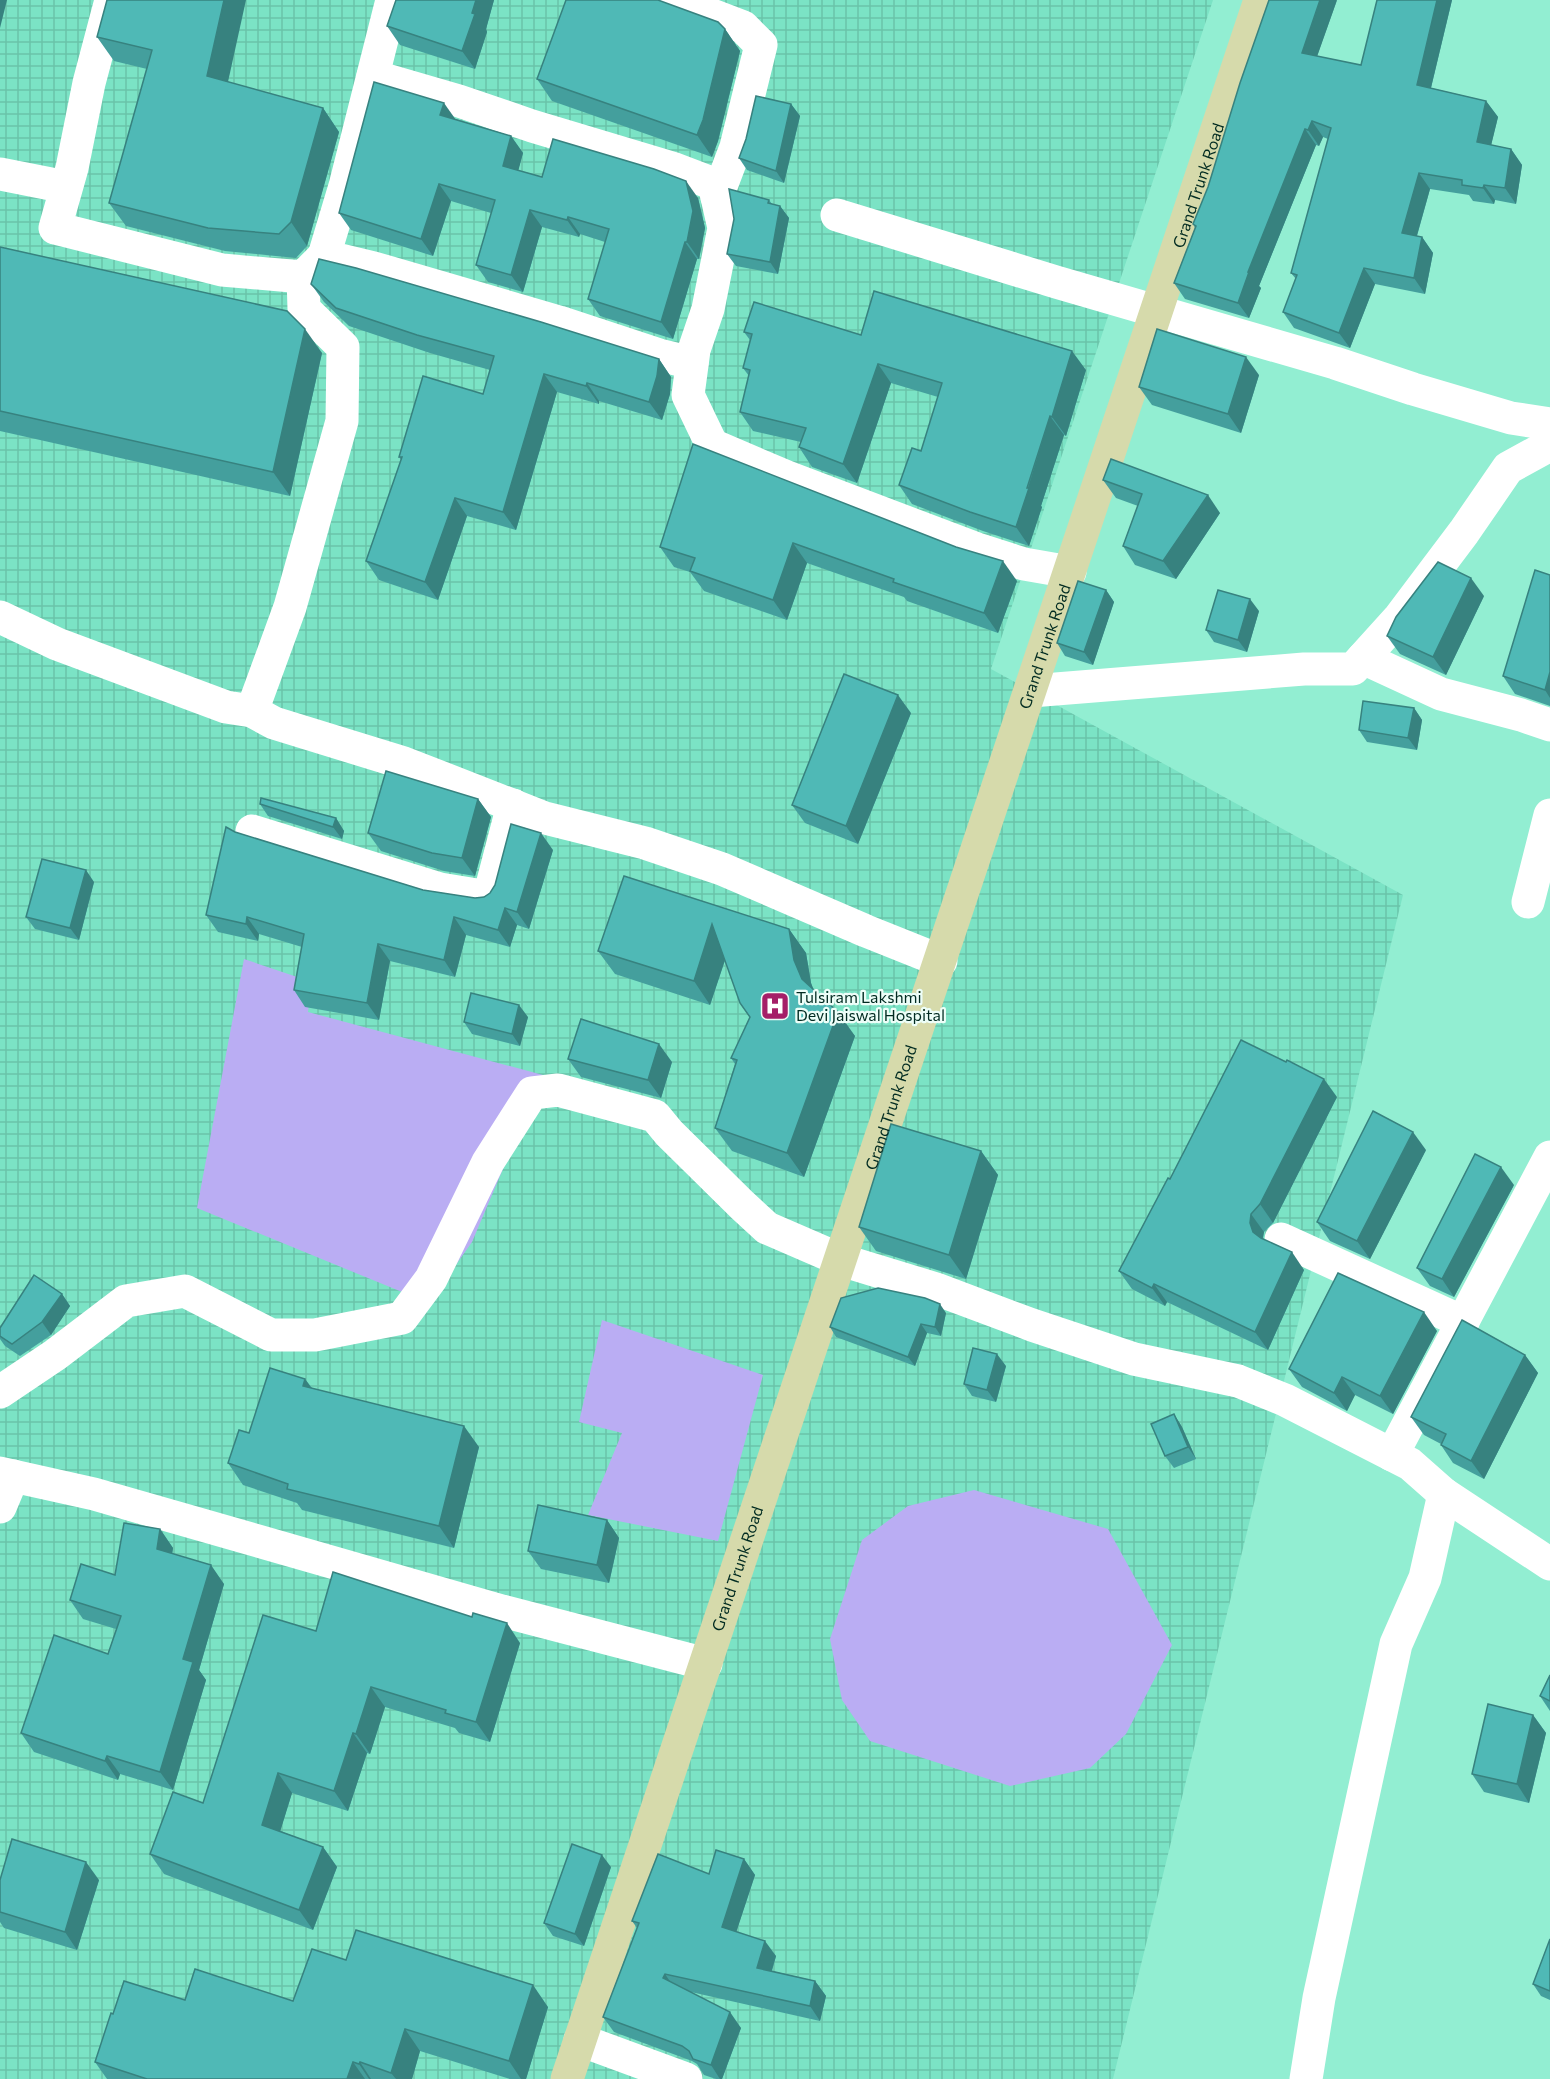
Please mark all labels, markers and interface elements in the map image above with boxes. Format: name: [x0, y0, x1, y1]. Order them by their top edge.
street label: Grand Trunk Road: [1168, 120, 1227, 250]
street label: Grand Trunk Road: [1014, 581, 1074, 711]
place label: Tulsiram Lakshmi Devi Jaiswal Hospital: [796, 987, 945, 1024]
hospital icon: Tulsiram Lakshmi Devi Jaiswal Hospital: [759, 990, 791, 1022]
street label: Grand Trunk Road: [861, 1043, 920, 1172]
street label: Grand Trunk Road: [707, 1504, 766, 1633]

